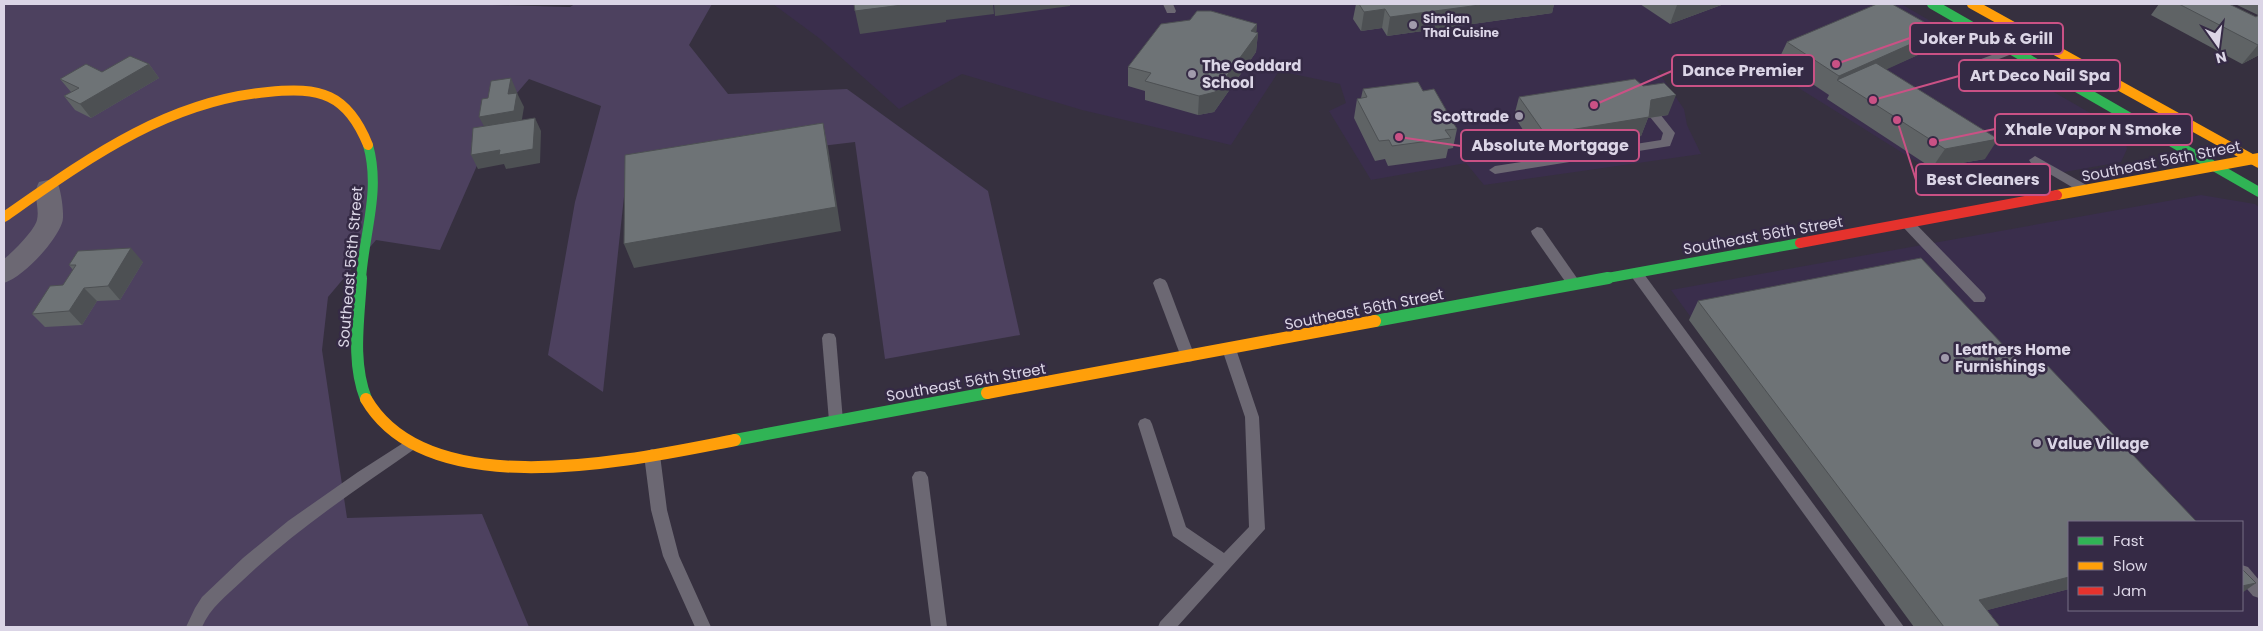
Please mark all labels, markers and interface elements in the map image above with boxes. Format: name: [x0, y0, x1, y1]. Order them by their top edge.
place label: Similan Thai Cuisine: [1423, 10, 1500, 41]
marker: Similan Thai Cuisine: [1407, 19, 1419, 31]
north arrow: [2193, 20, 2243, 70]
callout: Joker Pub & Grill: [1910, 23, 2063, 54]
text: Joker Pub & Grill: [1919, 27, 2053, 50]
text: N: [2214, 47, 2229, 69]
place label: The Goddard School: [1202, 55, 1302, 93]
callout: Dance Premier: [1672, 55, 1814, 86]
text: Dance Premier: [1682, 59, 1804, 82]
callout: Art Deco Nail Spa: [1959, 60, 2120, 91]
text: Art Deco Nail Spa: [1970, 64, 2110, 87]
marker: The Goddard School: [1186, 68, 1198, 80]
place label: Scottrade: [1433, 106, 1509, 127]
marker: Scottrade: [1513, 110, 1525, 122]
callout: Xhale Vapor N Smoke: [1995, 114, 2192, 145]
text: Xhale Vapor N Smoke: [2004, 118, 2182, 141]
callout: Absolute Mortgage: [1461, 130, 1639, 161]
text: Absolute Mortgage: [1471, 134, 1629, 157]
street label: Southeast 56th Street: [2080, 135, 2242, 187]
callout: Best Cleaners: [1916, 164, 2050, 195]
text: Best Cleaners: [1926, 168, 2040, 191]
street label: Southeast 56th Street: [332, 186, 368, 348]
street label: Southeast 56th Street: [1682, 211, 1844, 259]
street label: Southeast 56th Street: [1283, 283, 1445, 335]
place label: Leathers Home Furnishings: [1955, 339, 2071, 377]
marker: Leathers Home Furnishings: [1939, 352, 1951, 364]
street label: Southeast 56th Street: [885, 358, 1047, 406]
place label: Value Village: [2047, 433, 2149, 454]
marker: Value Village: [2031, 437, 2043, 449]
legend: [2068, 521, 2243, 611]
text: Fast: [2113, 530, 2144, 551]
text: Slow: [2113, 555, 2148, 576]
text: Jam: [2113, 580, 2147, 601]

